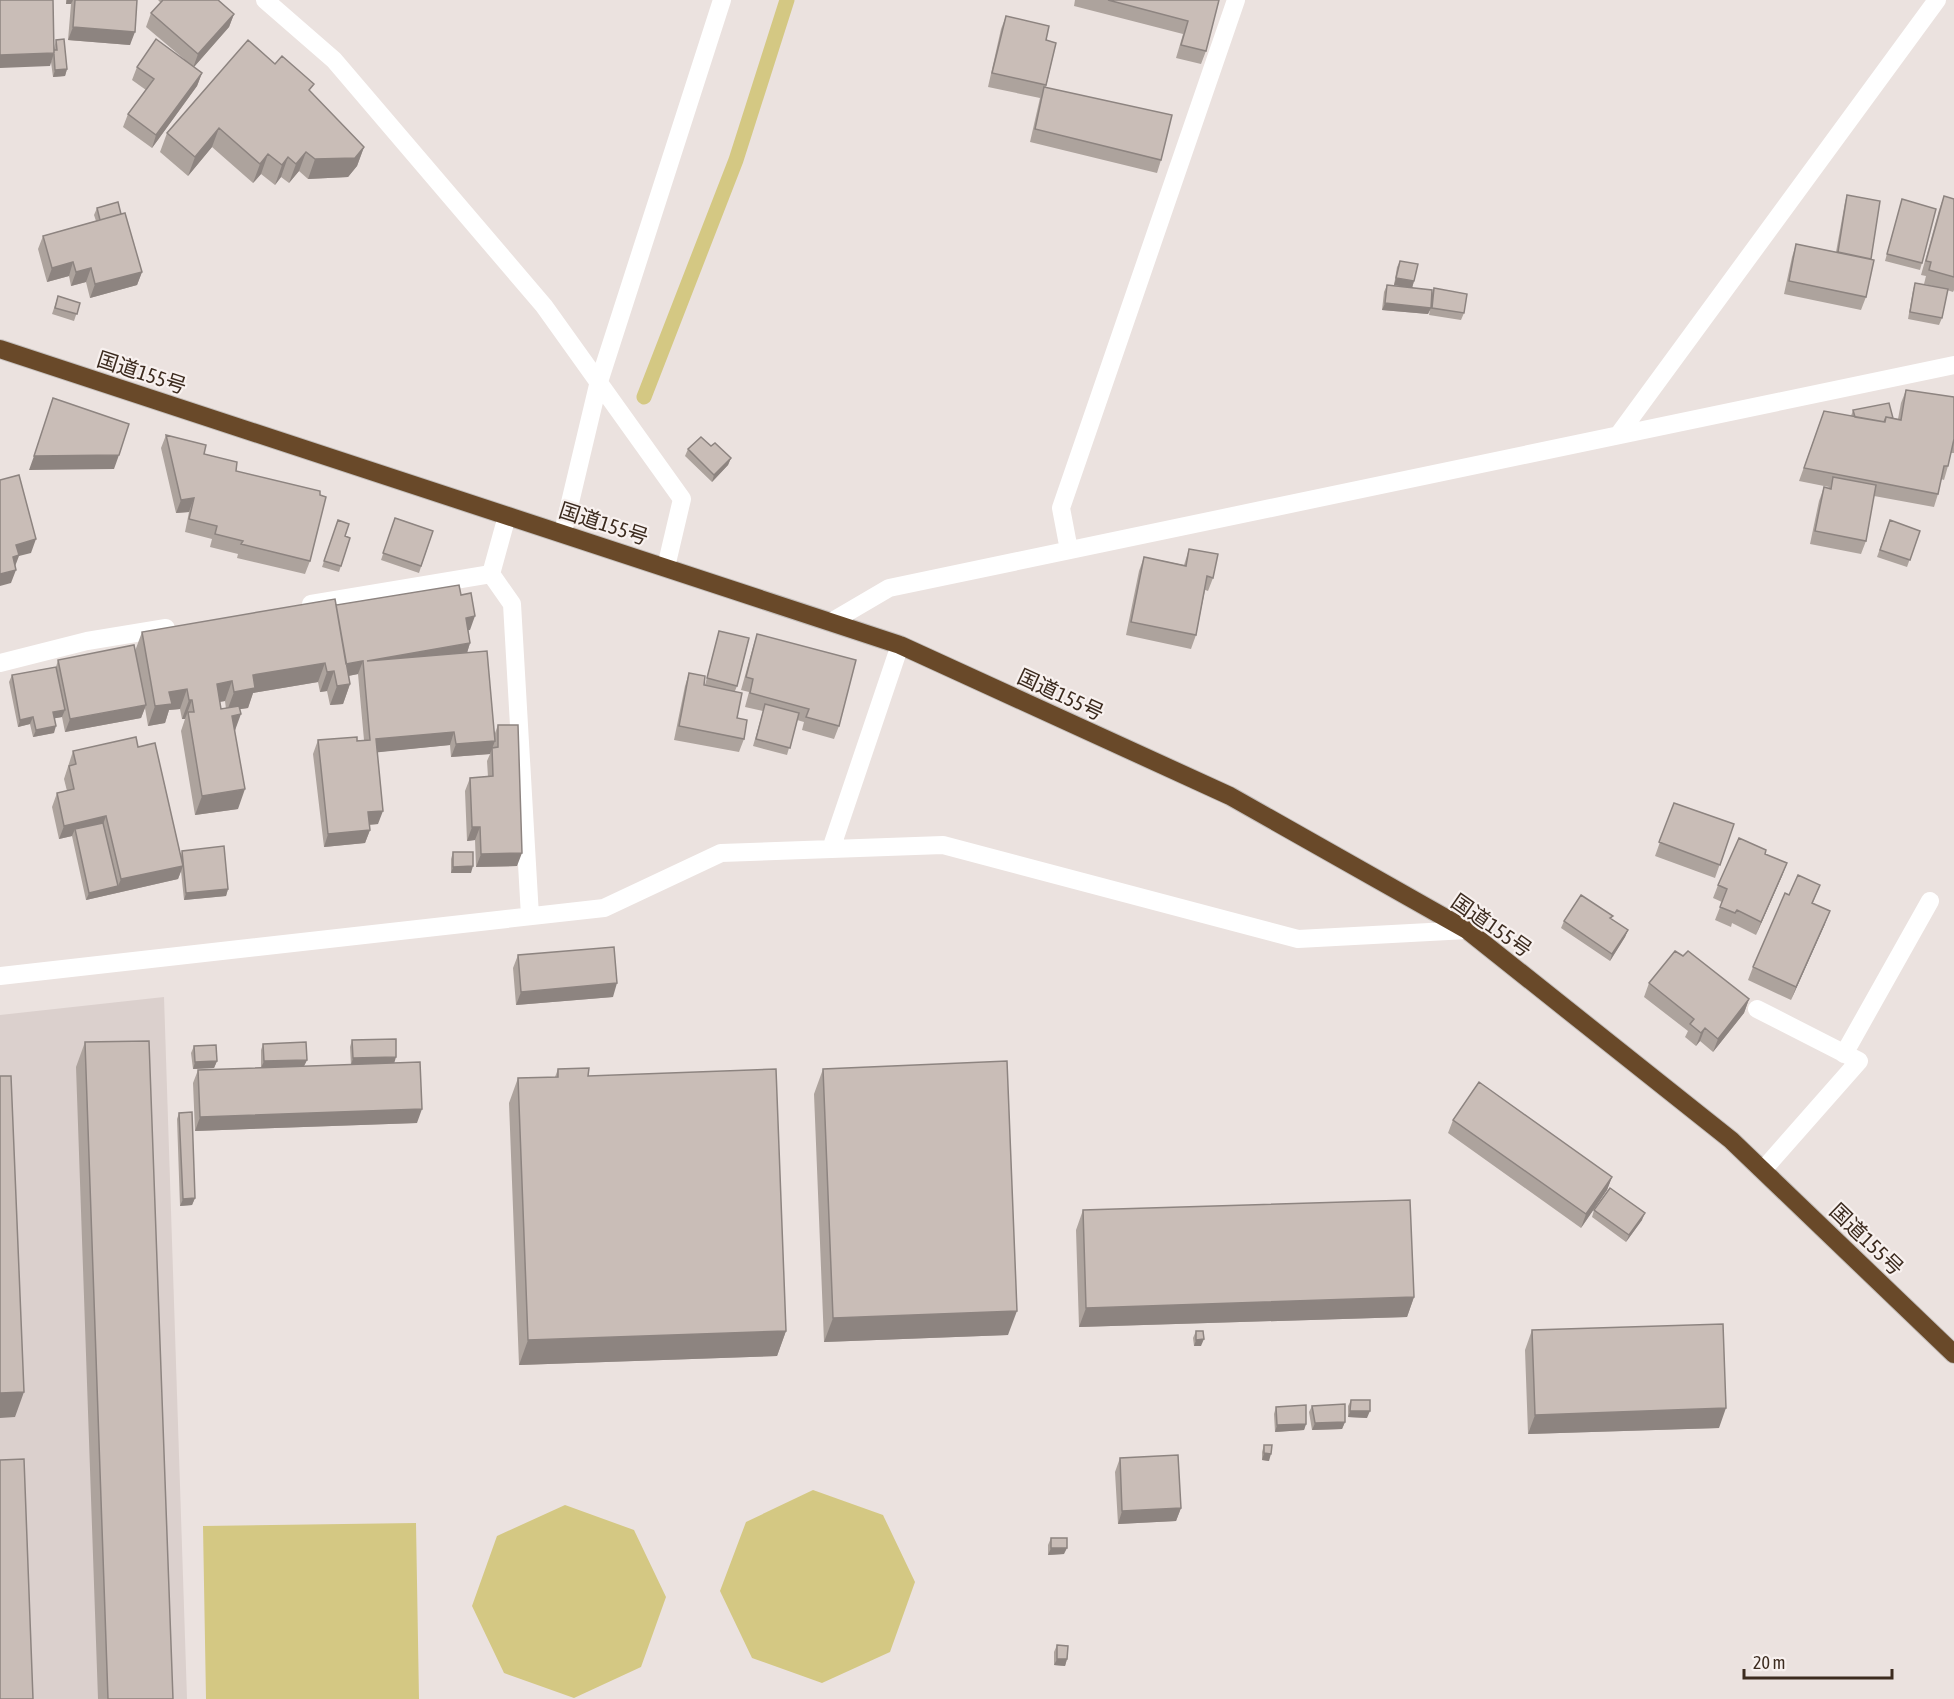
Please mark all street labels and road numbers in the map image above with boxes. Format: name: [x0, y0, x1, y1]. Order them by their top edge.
street label: 国道155号: [94, 346, 190, 398]
street label: 国道155号: [556, 497, 652, 549]
street label: 国道155号: [1014, 664, 1108, 724]
street label: 国道155号: [1447, 889, 1537, 961]
street label: 国道155号: [1825, 1198, 1909, 1280]

